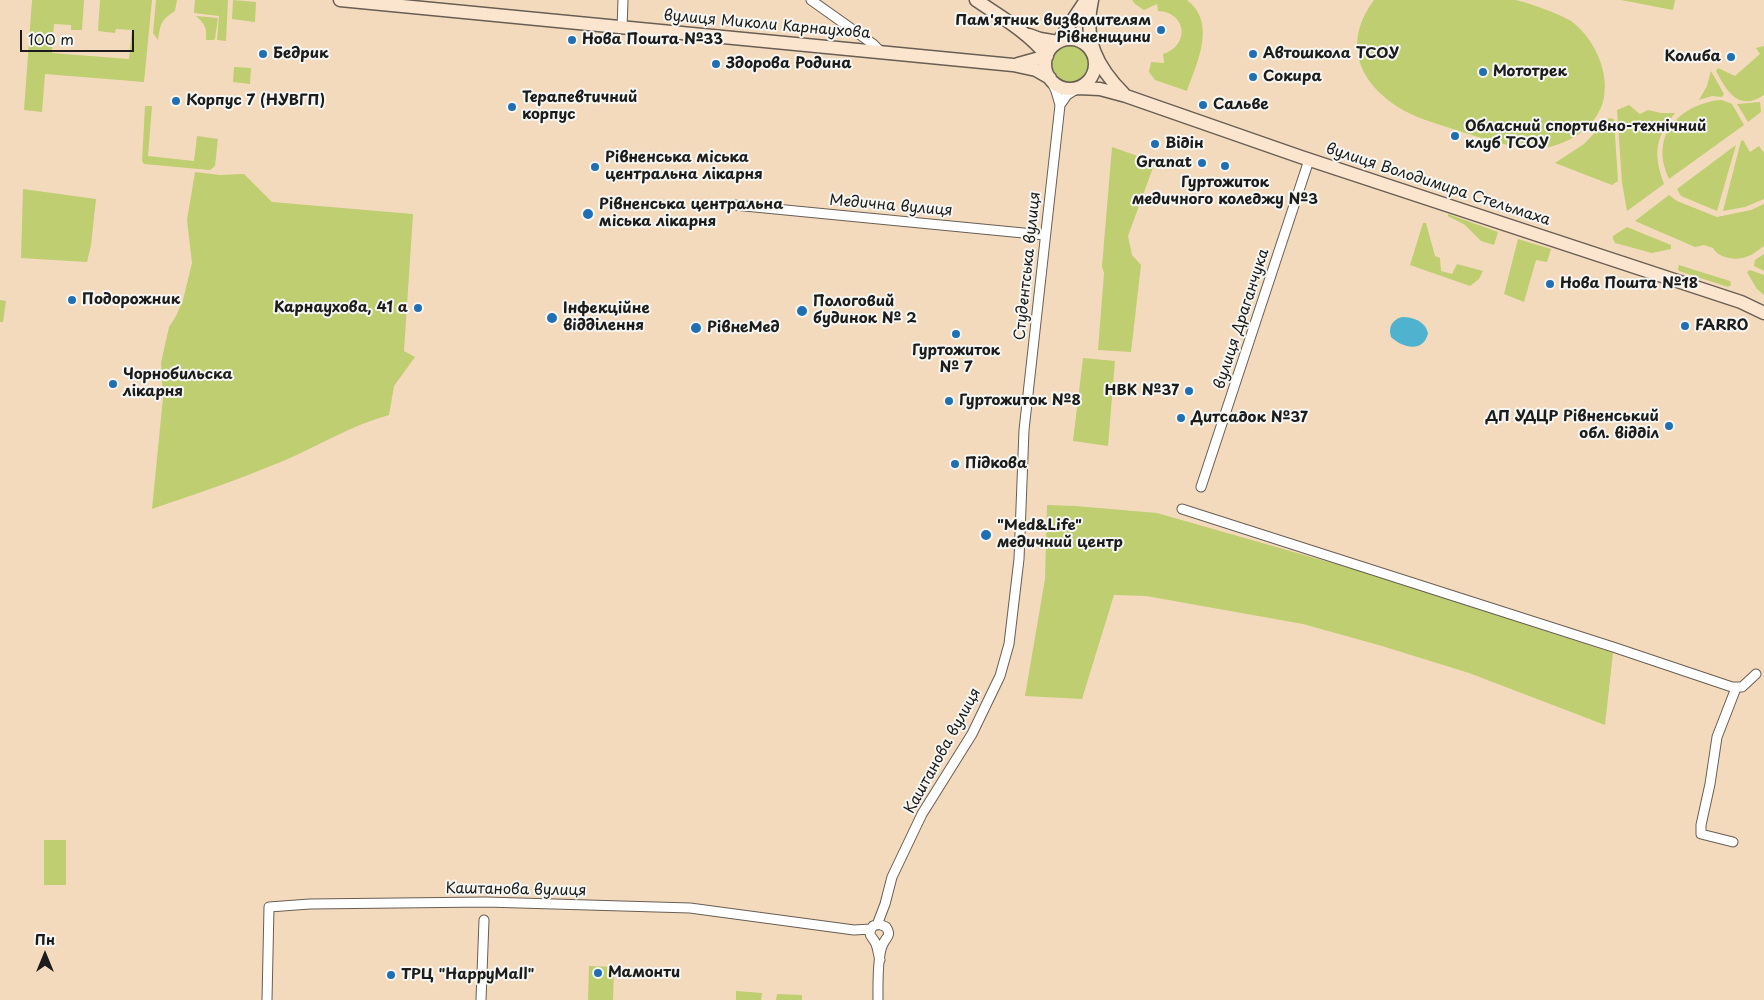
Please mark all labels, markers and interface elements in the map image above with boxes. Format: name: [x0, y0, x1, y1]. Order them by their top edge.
street label: вулиця Миколи Карнаухова: [663, 7, 871, 43]
place label: Пам'ятник визволителям Рівненщини: [955, 12, 1151, 47]
scale bar: [22, 20, 136, 52]
marker: Пам'ятник визволителям Рівненщини: [1155, 24, 1167, 36]
text: 100 m: [28, 27, 74, 50]
place label: Нова Пошта №33: [582, 31, 723, 49]
marker: Нова Пошта №33: [566, 34, 578, 46]
place label: Бедрик: [273, 45, 329, 63]
place label: Автошкола ТСОУ: [1263, 45, 1399, 63]
marker: Бедрик: [257, 48, 269, 60]
marker: Автошкола ТСОУ: [1247, 48, 1259, 60]
place label: Колиба: [1664, 48, 1721, 66]
marker: Колиба: [1725, 51, 1737, 63]
place label: Здорова Родина: [726, 55, 852, 73]
marker: Здорова Родина: [710, 58, 722, 70]
place label: Мототрек: [1493, 63, 1567, 81]
marker: Мототрек: [1477, 66, 1489, 78]
place label: Сокира: [1263, 68, 1322, 86]
marker: Сокира: [1247, 71, 1259, 83]
place label: Терапевтичний корпус: [522, 89, 637, 124]
place label: Корпус 7 (НУВГП): [186, 92, 325, 110]
marker: Корпус 7 (НУВГП): [170, 95, 182, 107]
place label: Сальве: [1213, 96, 1269, 114]
marker: Сальве: [1197, 99, 1209, 111]
marker: Терапевтичний корпус: [506, 101, 518, 113]
place label: Обласний спортивно-технічний клуб ТСОУ: [1465, 118, 1706, 153]
marker: Обласний спортивно-технічний клуб ТСОУ: [1449, 130, 1461, 142]
place label: Відін: [1165, 135, 1204, 153]
marker: Відін: [1149, 138, 1161, 150]
street label: вулиця Володимира Стельмаха: [1323, 140, 1553, 230]
place label: Рівненська міська центральна лікарня: [605, 149, 763, 184]
place label: Granat: [1136, 154, 1192, 172]
marker: Granat: [1196, 157, 1208, 169]
marker: Гуртожиток медичного коледжу №3: [1219, 160, 1231, 172]
marker: Рівненська міська центральна лікарня: [589, 161, 601, 173]
place label: Гуртожиток медичного коледжу №3: [1132, 174, 1318, 209]
street label: Студентська вулиця: [1011, 191, 1045, 341]
street label: Медична вулиця: [829, 192, 953, 220]
place label: Рівненська центральна міська лікарня: [599, 196, 783, 231]
marker: Рівненська центральна міська лікарня: [581, 207, 595, 221]
street label: вулиця Драганчука: [1211, 247, 1273, 391]
place label: Нова Пошта №18: [1560, 275, 1698, 293]
marker: Нова Пошта №18: [1544, 278, 1556, 290]
place label: Подорожник: [82, 291, 180, 309]
place label: Пологовий будинок № 2: [813, 293, 917, 328]
marker: Подорожник: [66, 294, 78, 306]
place label: Карнаухова, 41 а: [274, 299, 408, 317]
place label: Інфекційне відділення: [563, 300, 650, 335]
marker: Карнаухова, 41 а: [412, 302, 424, 314]
marker: Пологовий будинок № 2: [795, 304, 809, 318]
marker: Інфекційне відділення: [545, 311, 559, 325]
place label: FARRO: [1695, 317, 1748, 335]
place label: РівнеМед: [707, 319, 780, 337]
marker: FARRO: [1679, 320, 1691, 332]
marker: РівнеМед: [689, 321, 703, 335]
marker: Гуртожиток № 7: [950, 328, 962, 340]
place label: Гуртожиток № 7: [912, 342, 1000, 377]
place label: Чорнобильска лікарня: [123, 366, 233, 401]
marker: Чорнобильска лікарня: [107, 378, 119, 390]
place label: НВК №37: [1104, 382, 1179, 400]
marker: НВК №37: [1183, 385, 1195, 397]
place label: Гуртожиток №8: [959, 392, 1081, 410]
marker: Гуртожиток №8: [943, 395, 955, 407]
place label: ДП УДЦР Рівненський обл. відділ: [1486, 408, 1659, 443]
place label: Дитсадок №37: [1191, 409, 1308, 427]
marker: Дитсадок №37: [1175, 412, 1187, 424]
marker: ДП УДЦР Рівненський обл. відділ: [1663, 420, 1675, 432]
place label: Підкова: [965, 455, 1027, 473]
marker: Підкова: [949, 458, 961, 470]
place label: "Med&Life" медичний центр: [997, 517, 1123, 552]
marker: "Med&Life" медичний центр: [979, 528, 993, 542]
street label: Каштанова вулиця: [901, 685, 985, 817]
street label: Каштанова вулиця: [445, 880, 587, 900]
text: Пн: [35, 929, 55, 950]
north arrow: [20, 930, 70, 980]
place label: Мамонти: [608, 964, 680, 982]
place label: ТРЦ "HappyMall": [401, 966, 534, 984]
marker: Мамонти: [592, 967, 604, 979]
marker: ТРЦ "HappyMall": [385, 969, 397, 981]

